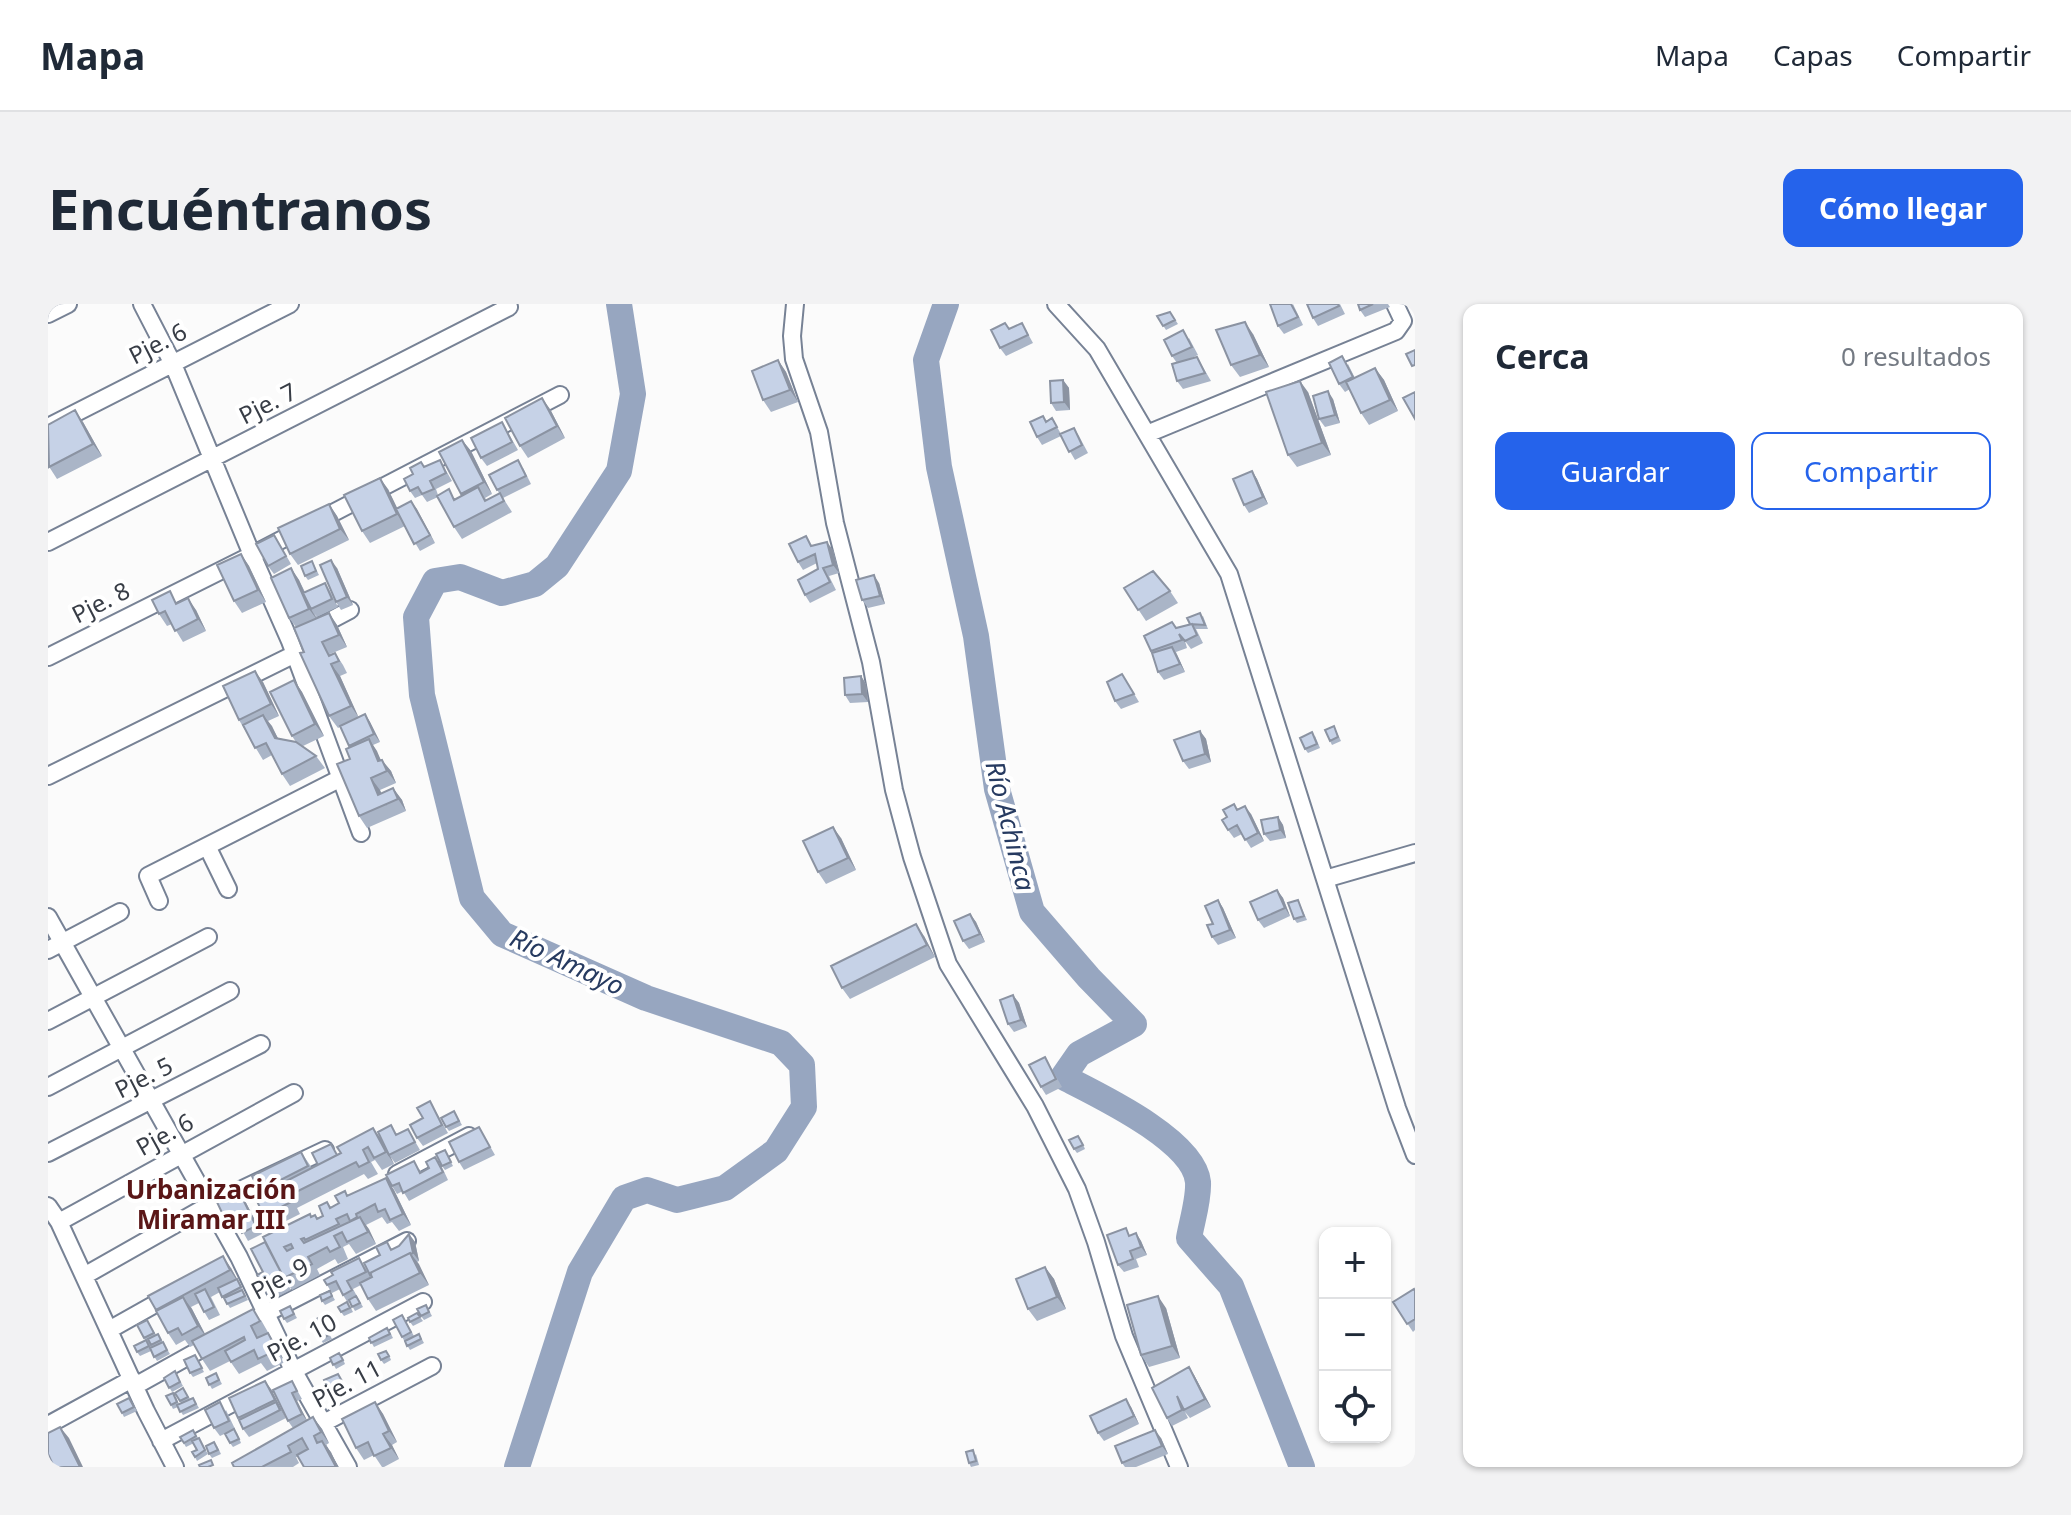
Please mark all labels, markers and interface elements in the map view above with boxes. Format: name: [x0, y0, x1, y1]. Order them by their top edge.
text: Mapa: [40, 29, 145, 81]
text: Mapa: [1655, 36, 1729, 74]
text: Capas: [1773, 36, 1853, 74]
text: Compartir: [1897, 36, 2031, 74]
button: Cómo llegar: [1783, 169, 2023, 247]
text: Encuéntranos: [48, 170, 432, 246]
street label: Pje. 6: [123, 314, 192, 371]
text: Cerca: [1495, 333, 1590, 379]
text: 0 resultados: [1841, 338, 1991, 374]
street label: Pje. 7: [233, 374, 302, 431]
button: Guardar: [1495, 432, 1735, 510]
button: Compartir: [1751, 432, 1991, 510]
street label: Pje. 8: [66, 573, 135, 630]
water label: Río Achinca: [977, 757, 1045, 895]
water label: Río Amayo: [505, 919, 630, 1003]
street label: Pje. 5: [109, 1048, 178, 1105]
street label: Pje. 6: [130, 1105, 199, 1163]
district label: Urbanización Miramar III: [126, 1171, 296, 1237]
map controls: [1319, 1227, 1391, 1443]
button: +: [1319, 1227, 1391, 1299]
street label: Pje. 9: [245, 1249, 314, 1306]
button: −: [1319, 1299, 1391, 1371]
street label: Pje. 10: [261, 1305, 342, 1369]
street label: Pje. 11: [306, 1351, 387, 1415]
button: locate: [1319, 1371, 1391, 1443]

